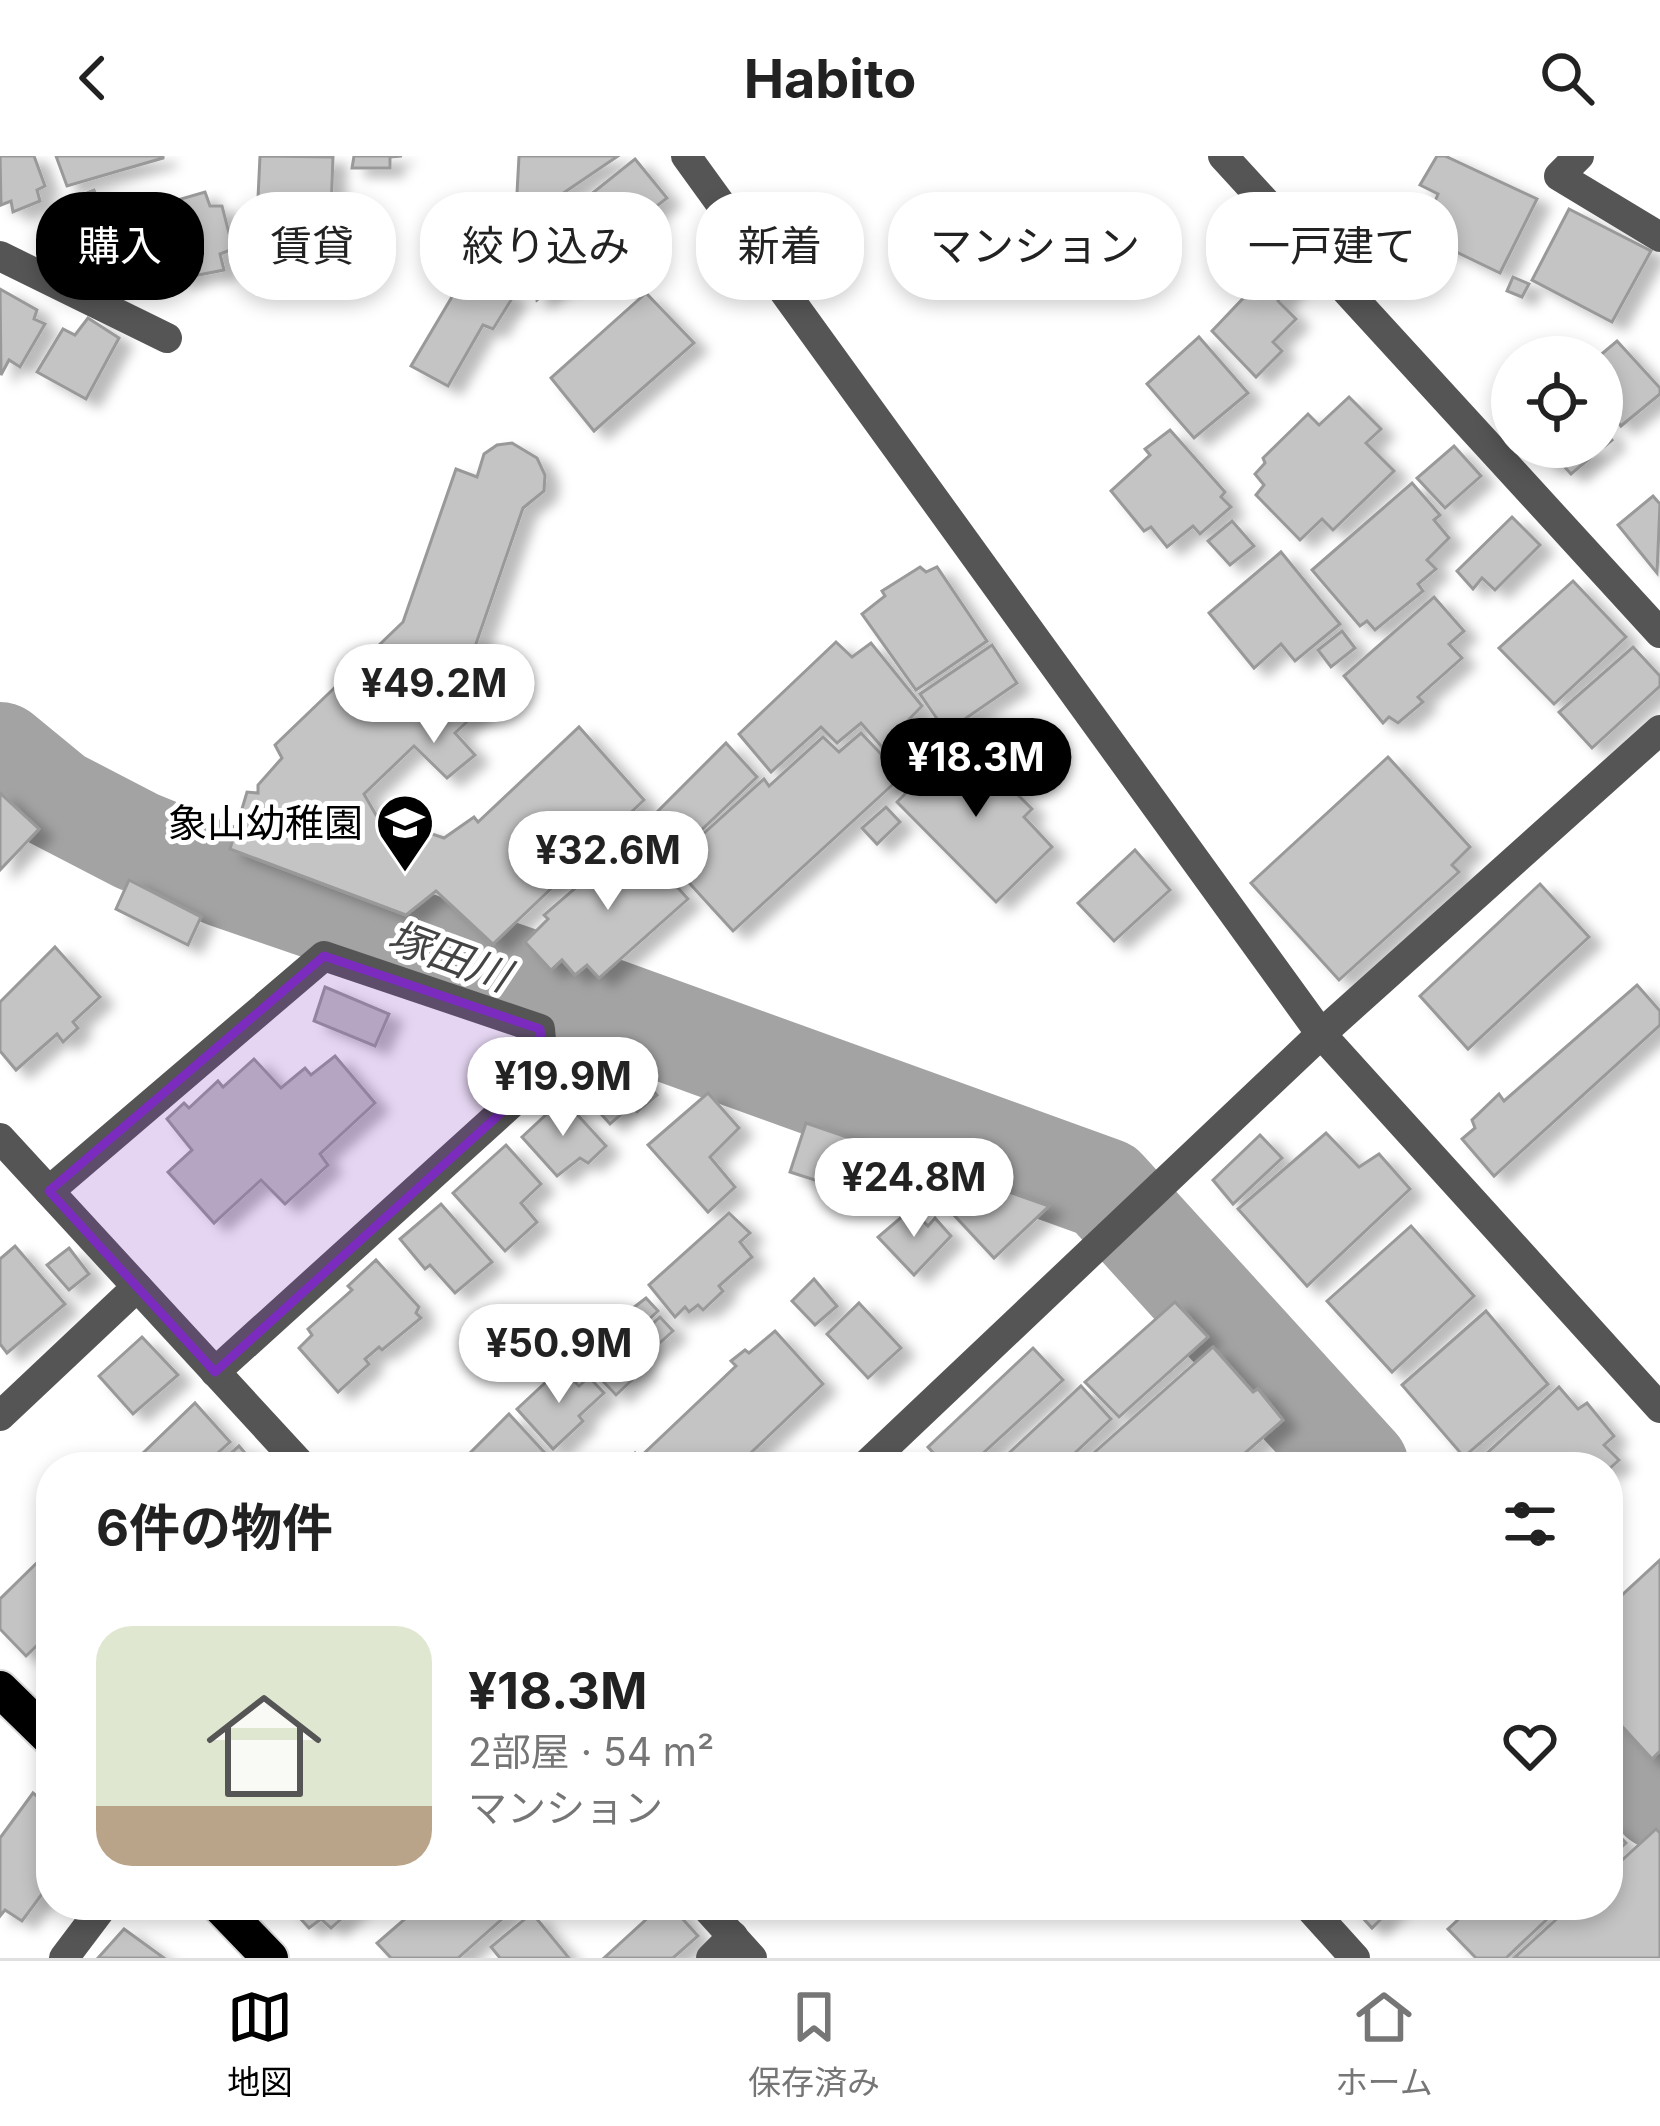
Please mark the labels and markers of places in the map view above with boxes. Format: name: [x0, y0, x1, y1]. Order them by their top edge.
pin: ¥49.2M: [336, 644, 532, 746]
pin: ¥18.3M: [878, 718, 1074, 820]
school or university icon: 象山幼稚園: [374, 792, 436, 874]
place label: 象山幼稚園: [168, 799, 363, 846]
pin: ¥32.6M: [510, 811, 706, 913]
pin: ¥19.9M: [465, 1037, 661, 1139]
pin: ¥24.8M: [816, 1138, 1012, 1240]
pin: ¥50.9M: [461, 1304, 657, 1406]

